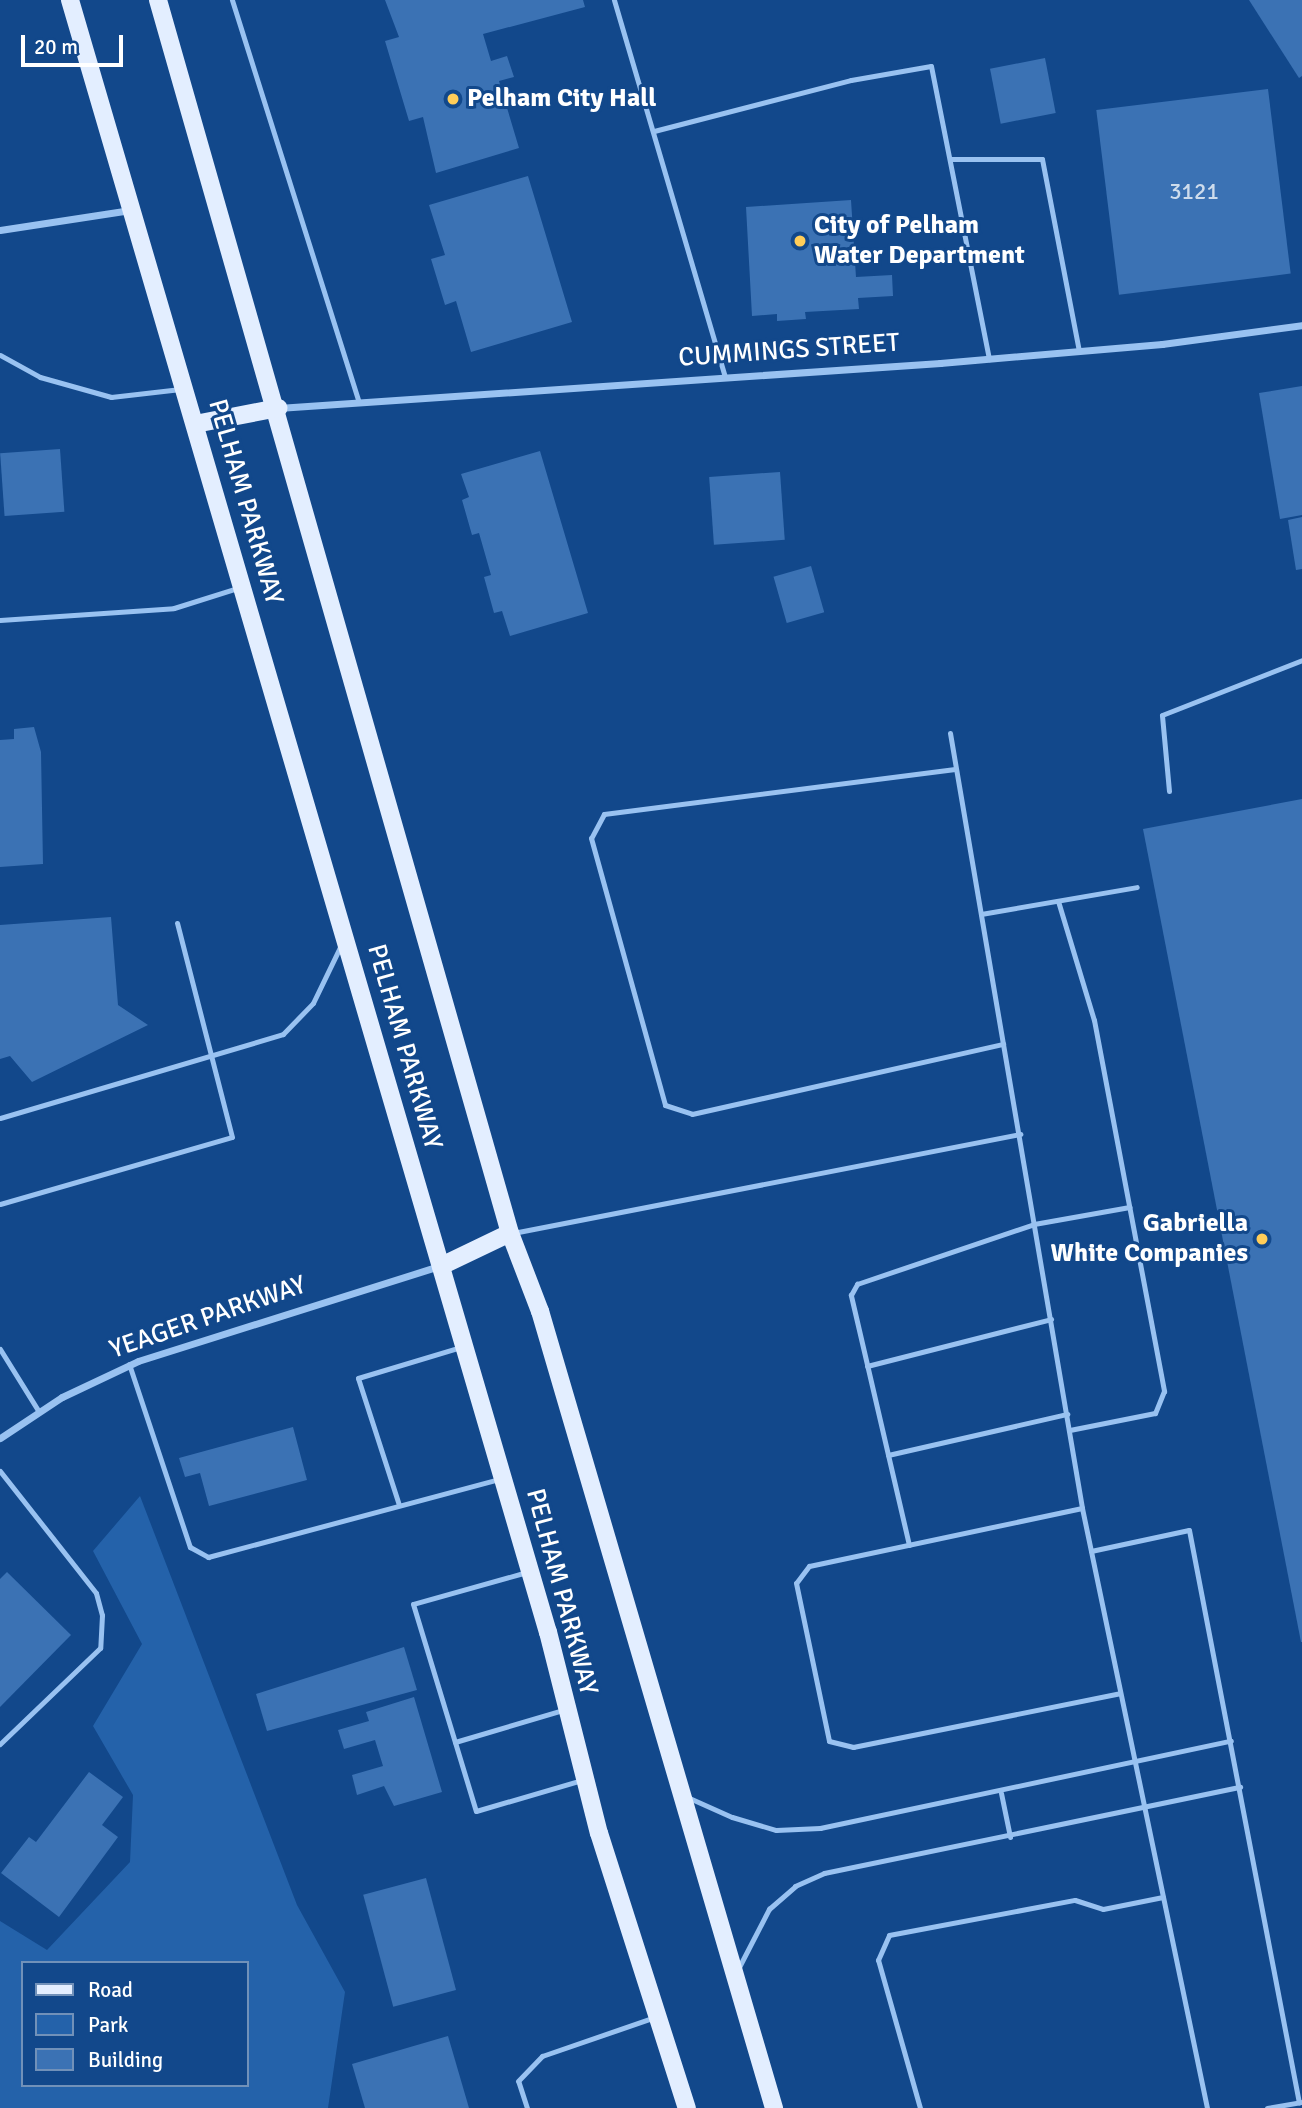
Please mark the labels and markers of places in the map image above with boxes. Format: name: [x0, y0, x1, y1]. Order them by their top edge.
place label: Pelham City Hall: [467, 83, 656, 115]
marker: Pelham City Hall: [445, 91, 461, 107]
place label: City of Pelham Water Department: [814, 210, 1025, 272]
marker: City of Pelham Water Department: [792, 233, 808, 249]
place label: Gabriella White Companies: [1051, 1208, 1248, 1270]
marker: Gabriella White Companies: [1254, 1231, 1270, 1247]

